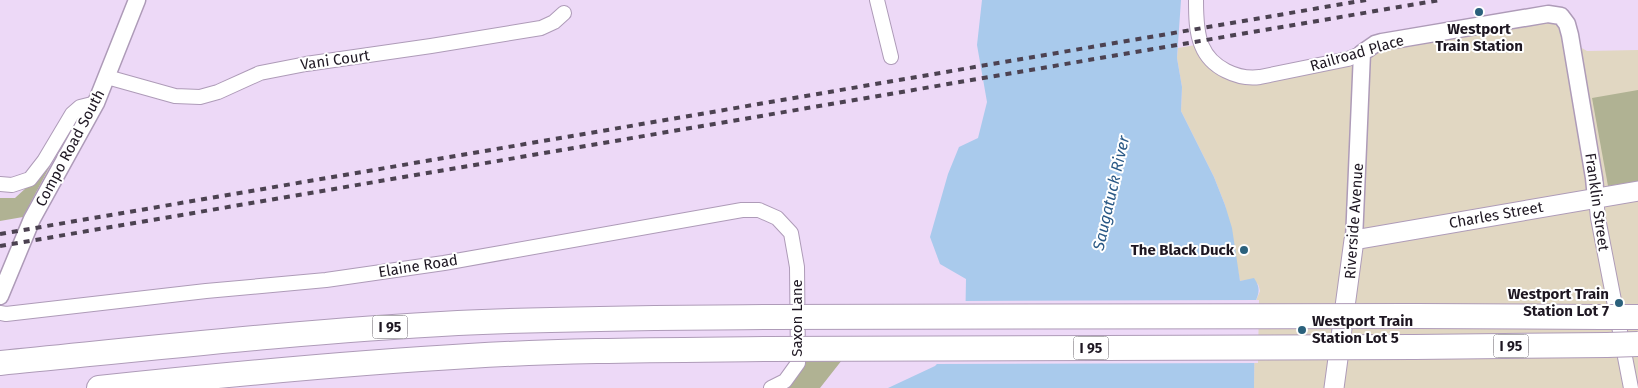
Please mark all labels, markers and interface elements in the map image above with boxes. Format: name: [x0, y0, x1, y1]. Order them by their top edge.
marker: Westport Train Station: [1473, 6, 1485, 18]
place label: Westport Train Station: [1435, 20, 1523, 55]
street label: Railroad Place: [1308, 31, 1406, 75]
street label: Vani Court: [299, 46, 371, 74]
street label: Compo Road South: [32, 86, 108, 210]
water label: Saugatuck River: [1088, 133, 1134, 253]
street label: Franklin Street: [1581, 152, 1613, 253]
street label: Riverside Avenue: [1341, 162, 1367, 280]
street label: Charles Street: [1448, 198, 1545, 232]
place label: The Black Duck: [1131, 241, 1235, 259]
marker: The Black Duck: [1238, 244, 1250, 256]
street label: Elaine Road: [377, 251, 459, 281]
street label: Saxon Lane: [788, 279, 806, 357]
place label: Westport Train Station Lot 7: [1508, 285, 1609, 320]
marker: Westport Train Station Lot 7: [1613, 297, 1625, 309]
place label: Westport Train Station Lot 5: [1312, 312, 1413, 347]
road number: I 95: [372, 316, 408, 338]
marker: Westport Train Station Lot 5: [1296, 324, 1308, 336]
road number: I 95: [1494, 334, 1528, 358]
road number: I 95: [1074, 336, 1108, 359]

